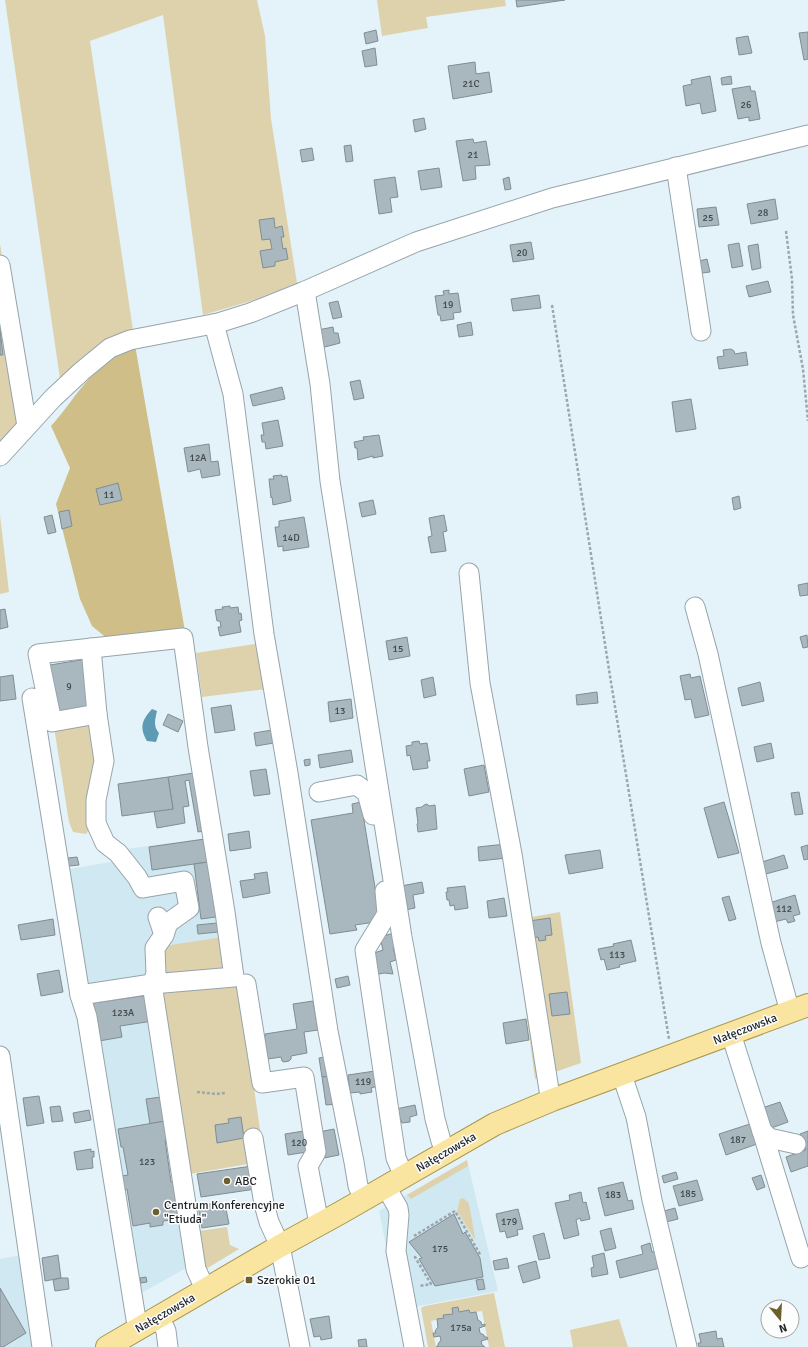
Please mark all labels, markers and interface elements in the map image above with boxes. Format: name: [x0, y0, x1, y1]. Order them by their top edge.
house number: 21C: [463, 78, 479, 90]
house number: 26: [741, 99, 751, 111]
house number: 21: [468, 149, 478, 161]
house number: 28: [758, 207, 768, 219]
house number: 25: [703, 212, 713, 224]
house number: 20: [517, 247, 527, 259]
house number: 19: [443, 299, 453, 311]
house number: 12A: [190, 452, 206, 464]
house number: 11: [104, 489, 114, 501]
house number: 14D: [282, 532, 300, 544]
house number: 15: [393, 643, 403, 655]
house number: 9: [66, 681, 72, 693]
house number: 13: [335, 705, 345, 717]
house number: 112: [776, 903, 792, 915]
house number: 113: [609, 949, 625, 961]
house number: 123A: [112, 1007, 134, 1019]
street label: Nałęczowska: [711, 1010, 779, 1049]
house number: 119: [355, 1076, 371, 1088]
street label: Nałęczowska: [413, 1129, 479, 1176]
house number: 187: [730, 1134, 746, 1146]
house number: 120: [291, 1137, 307, 1149]
house number: 123: [139, 1156, 155, 1168]
place label: ABC: [235, 1174, 257, 1189]
marker: ABC: [222, 1176, 232, 1186]
house number: 185: [680, 1188, 696, 1200]
house number: 183: [605, 1189, 621, 1201]
place label: Centrum Konferencyjne "Etiuda": [164, 1198, 285, 1227]
marker: Centrum Konferencyjne "Etiuda": [151, 1207, 161, 1217]
house number: 179: [501, 1216, 517, 1228]
house number: 175: [432, 1243, 448, 1255]
place label: Szerokie 01: [257, 1273, 316, 1288]
marker: Szerokie 01: [244, 1275, 254, 1285]
street label: Nałęczowska: [132, 1290, 198, 1337]
north arrow: [760, 1299, 800, 1339]
text: N: [777, 1321, 789, 1335]
house number: 175a: [450, 1322, 472, 1334]

